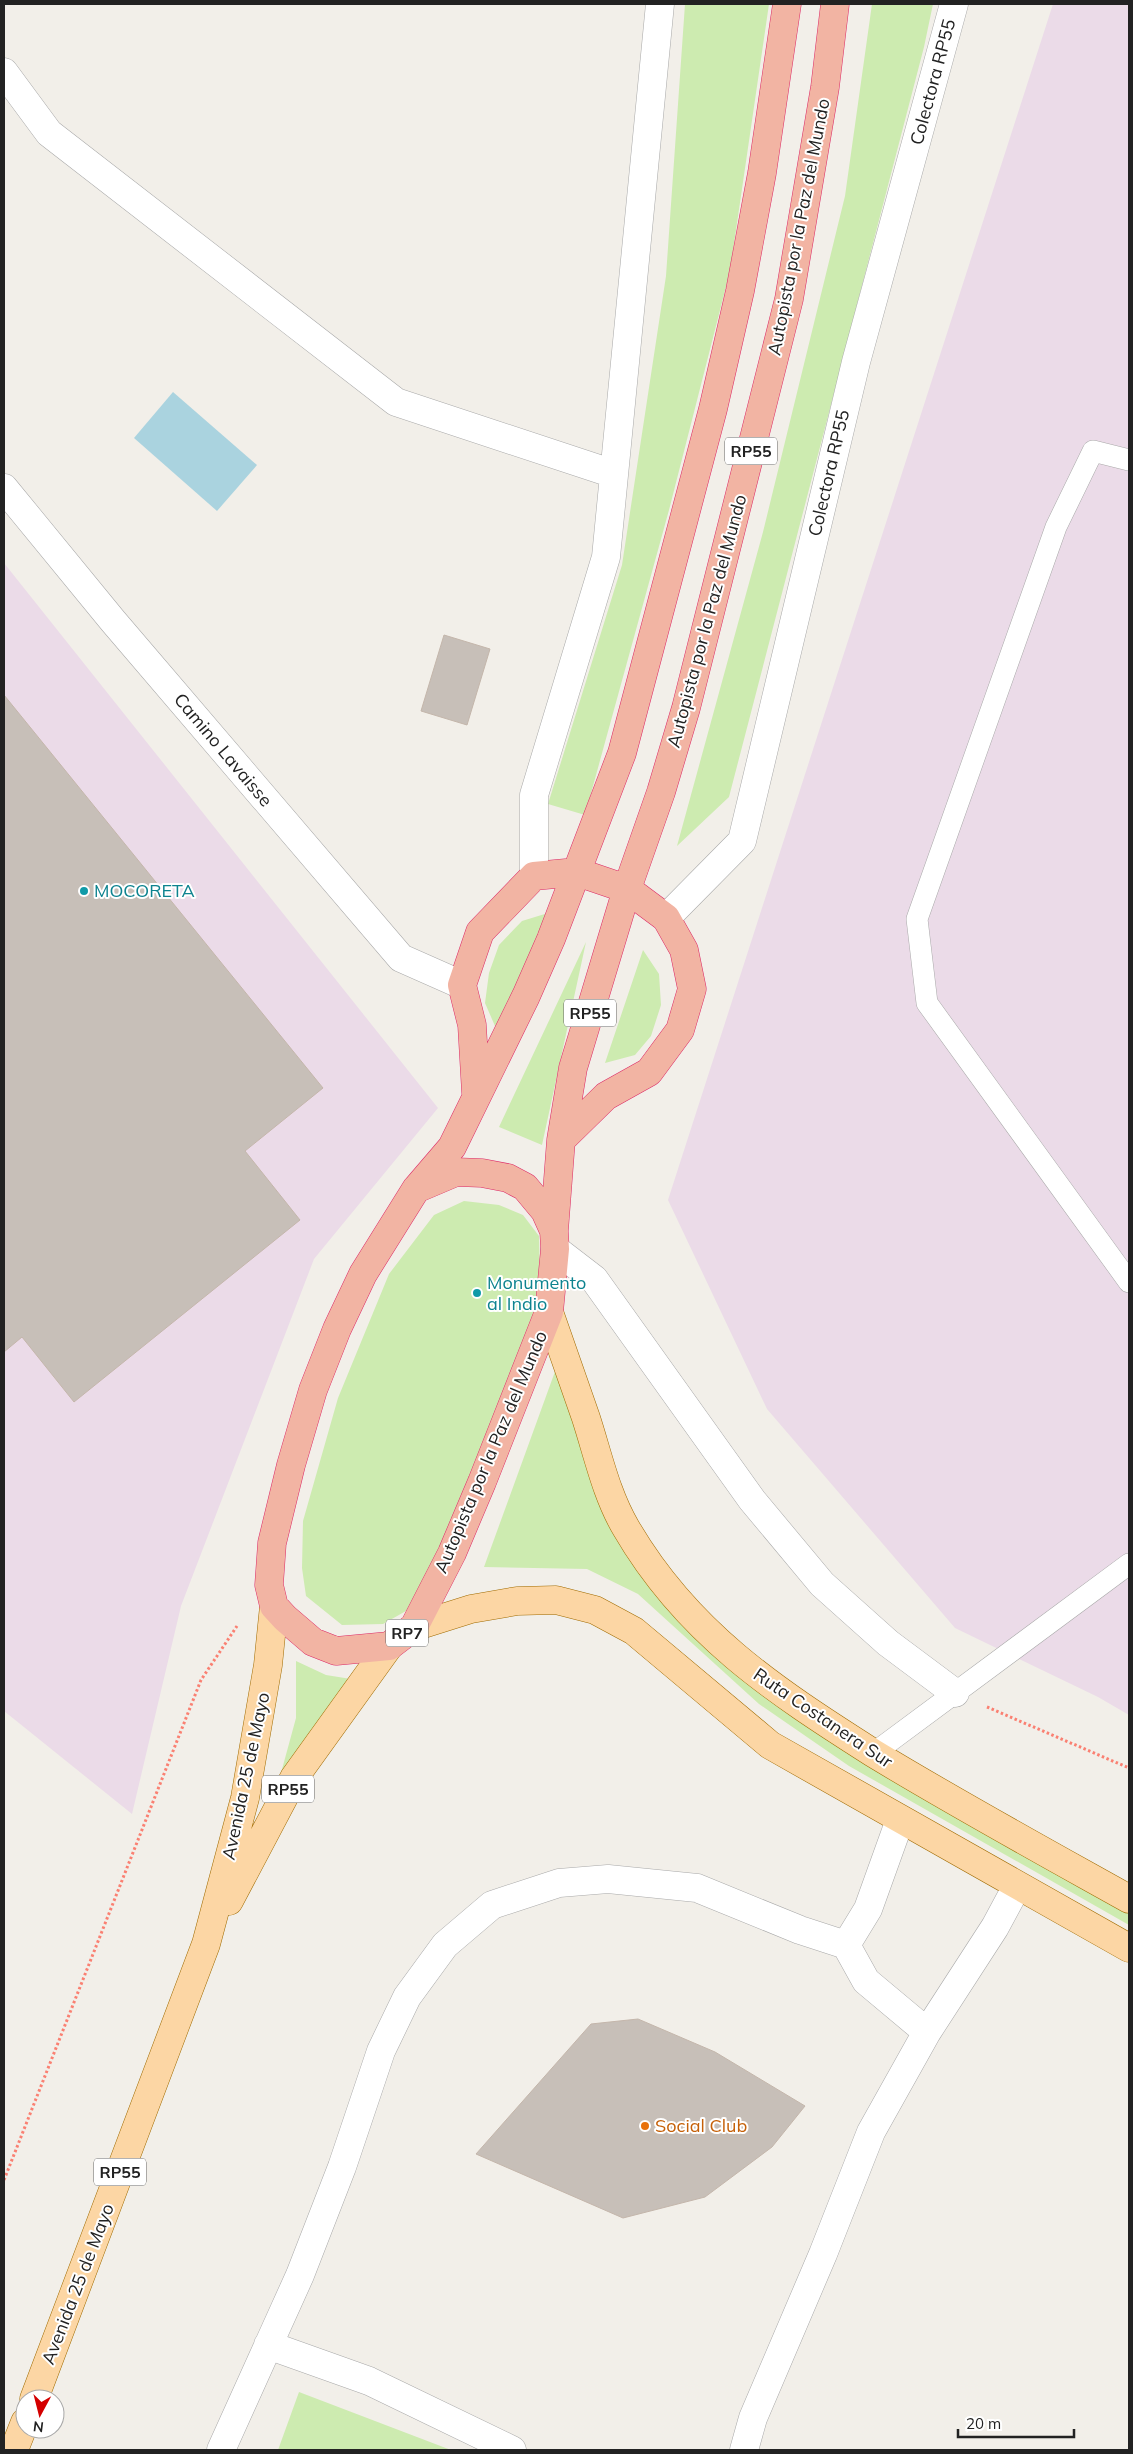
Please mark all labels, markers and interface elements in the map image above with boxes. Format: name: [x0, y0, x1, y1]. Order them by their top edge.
street label: Colectora RP55: [905, 16, 960, 147]
street label: Autopista por la Paz del Mundo: [762, 97, 835, 357]
street label: Colectora RP55: [803, 407, 854, 538]
road number: RP55: [725, 438, 777, 464]
street label: Autopista por la Paz del Mundo: [662, 492, 751, 750]
street label: Camino Lavaisse: [169, 688, 278, 811]
place label: MOCORETA: [94, 879, 195, 902]
marker: MOCORETA: [78, 885, 90, 897]
road number: RP55: [564, 1000, 616, 1026]
place label: Monumento al Indio: [487, 1271, 586, 1315]
marker: Monumento al Indio: [471, 1287, 483, 1299]
street label: Autopista por la Paz del Mundo: [429, 1327, 552, 1576]
road number: RP7: [386, 1620, 428, 1646]
street label: Ruta Costanera Sur: [749, 1662, 898, 1773]
street label: Avenida 25 de Mayo: [217, 1690, 274, 1862]
road number: RP55: [262, 1776, 314, 1802]
place label: Social Club: [655, 2114, 747, 2137]
marker: Social Club: [639, 2120, 651, 2132]
road number: RP55: [94, 2158, 146, 2186]
street label: Avenida 25 de Mayo: [36, 2200, 119, 2368]
north arrow: [15, 2389, 65, 2439]
scale bar: [958, 2406, 1074, 2438]
text: 20 m: [966, 2414, 1001, 2433]
text: N: [32, 2417, 45, 2436]

